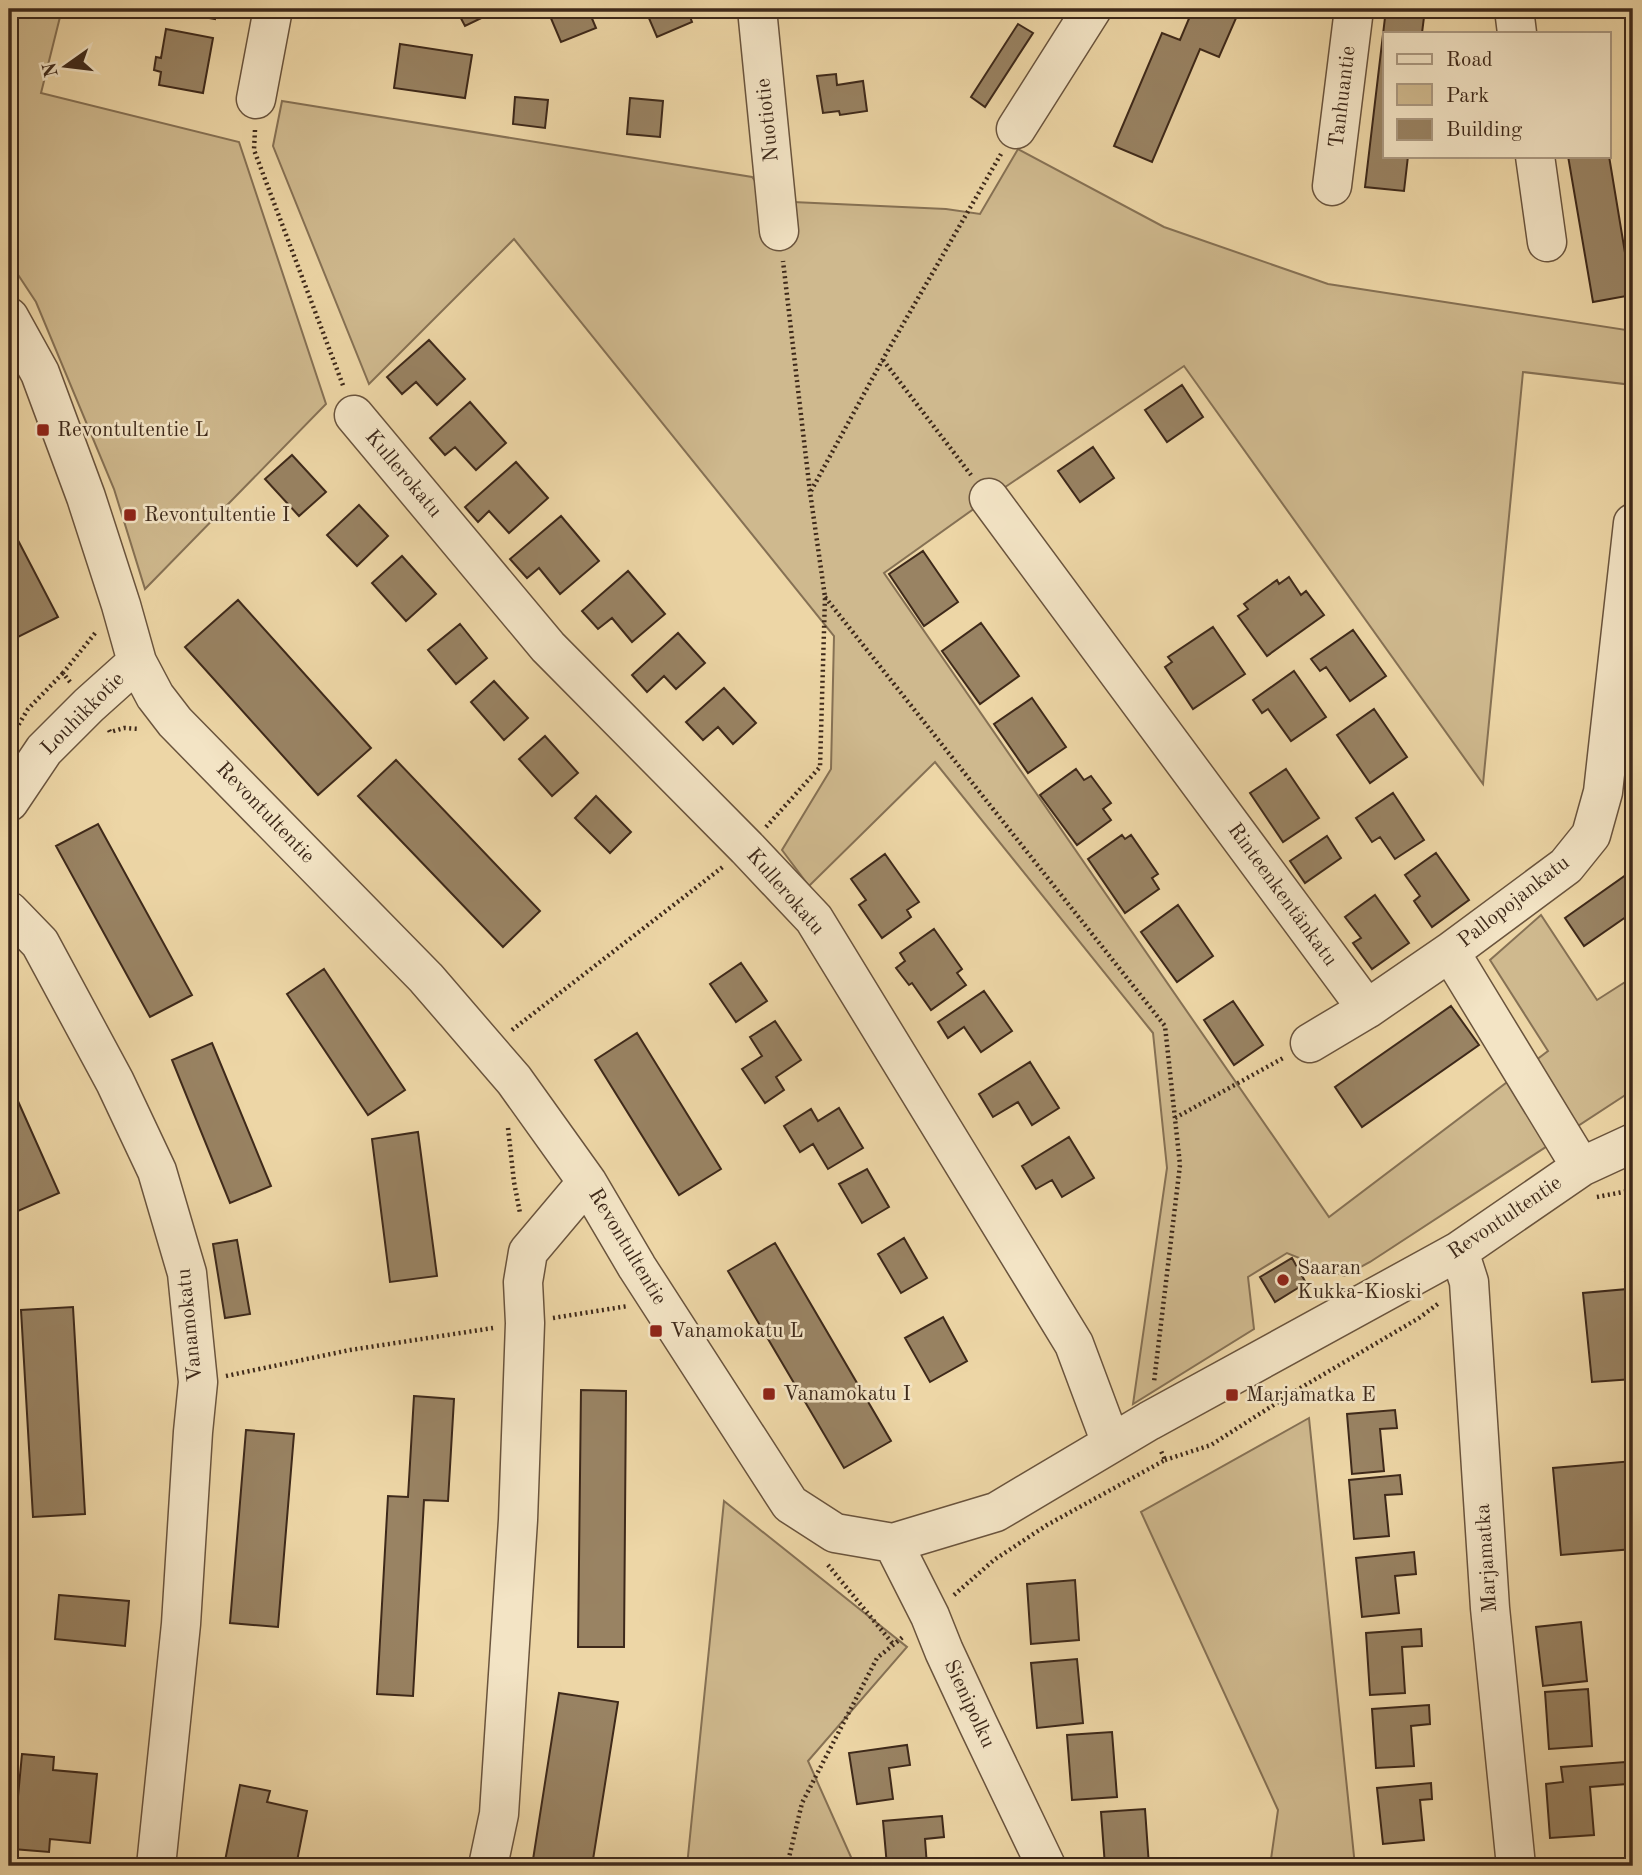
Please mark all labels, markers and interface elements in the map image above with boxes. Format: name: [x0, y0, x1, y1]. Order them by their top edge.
north arrow: [32, 32, 102, 102]
legend: [1383, 32, 1610, 158]
street label: Tanhuantie: [1326, 45, 1360, 149]
text: Road: [1446, 50, 1493, 71]
text: N: [41, 60, 63, 79]
street label: Nuotiotie: [753, 77, 783, 163]
text: Park: [1446, 86, 1489, 107]
text: Building: [1446, 120, 1523, 141]
place label: Revontultentie L: [57, 420, 209, 441]
marker: Revontultentie L: [35, 422, 51, 438]
street label: Kullerokatu: [361, 426, 445, 522]
place label: Revontultentie I: [144, 505, 290, 526]
marker: Revontultentie I: [122, 507, 138, 523]
street label: Louhikkotie: [37, 668, 129, 760]
street label: Revontultentie: [212, 758, 318, 868]
street label: Rinteenkentänkatu: [1223, 820, 1341, 970]
street label: Kullerokatu: [742, 845, 828, 939]
street label: Pallopojankatu: [1454, 852, 1574, 952]
street label: Revontultentie: [1444, 1172, 1566, 1264]
street label: Revontultentie: [584, 1185, 670, 1309]
place label: Saaran Kukka-Kioski: [1297, 1258, 1422, 1303]
street label: Vanamokatu: [174, 1267, 206, 1383]
marker: Saaran Kukka-Kioski: [1275, 1272, 1291, 1288]
place label: Vanamokatu L: [670, 1321, 804, 1342]
marker: Vanamokatu L: [648, 1323, 664, 1339]
place label: Vanamokatu I: [783, 1384, 911, 1405]
place label: Marjamatka E: [1246, 1385, 1376, 1406]
marker: Vanamokatu I: [761, 1386, 777, 1402]
marker: Marjamatka E: [1224, 1387, 1240, 1403]
street label: Marjamatka: [1473, 1503, 1501, 1613]
street label: Sienipolku: [940, 1657, 998, 1751]

